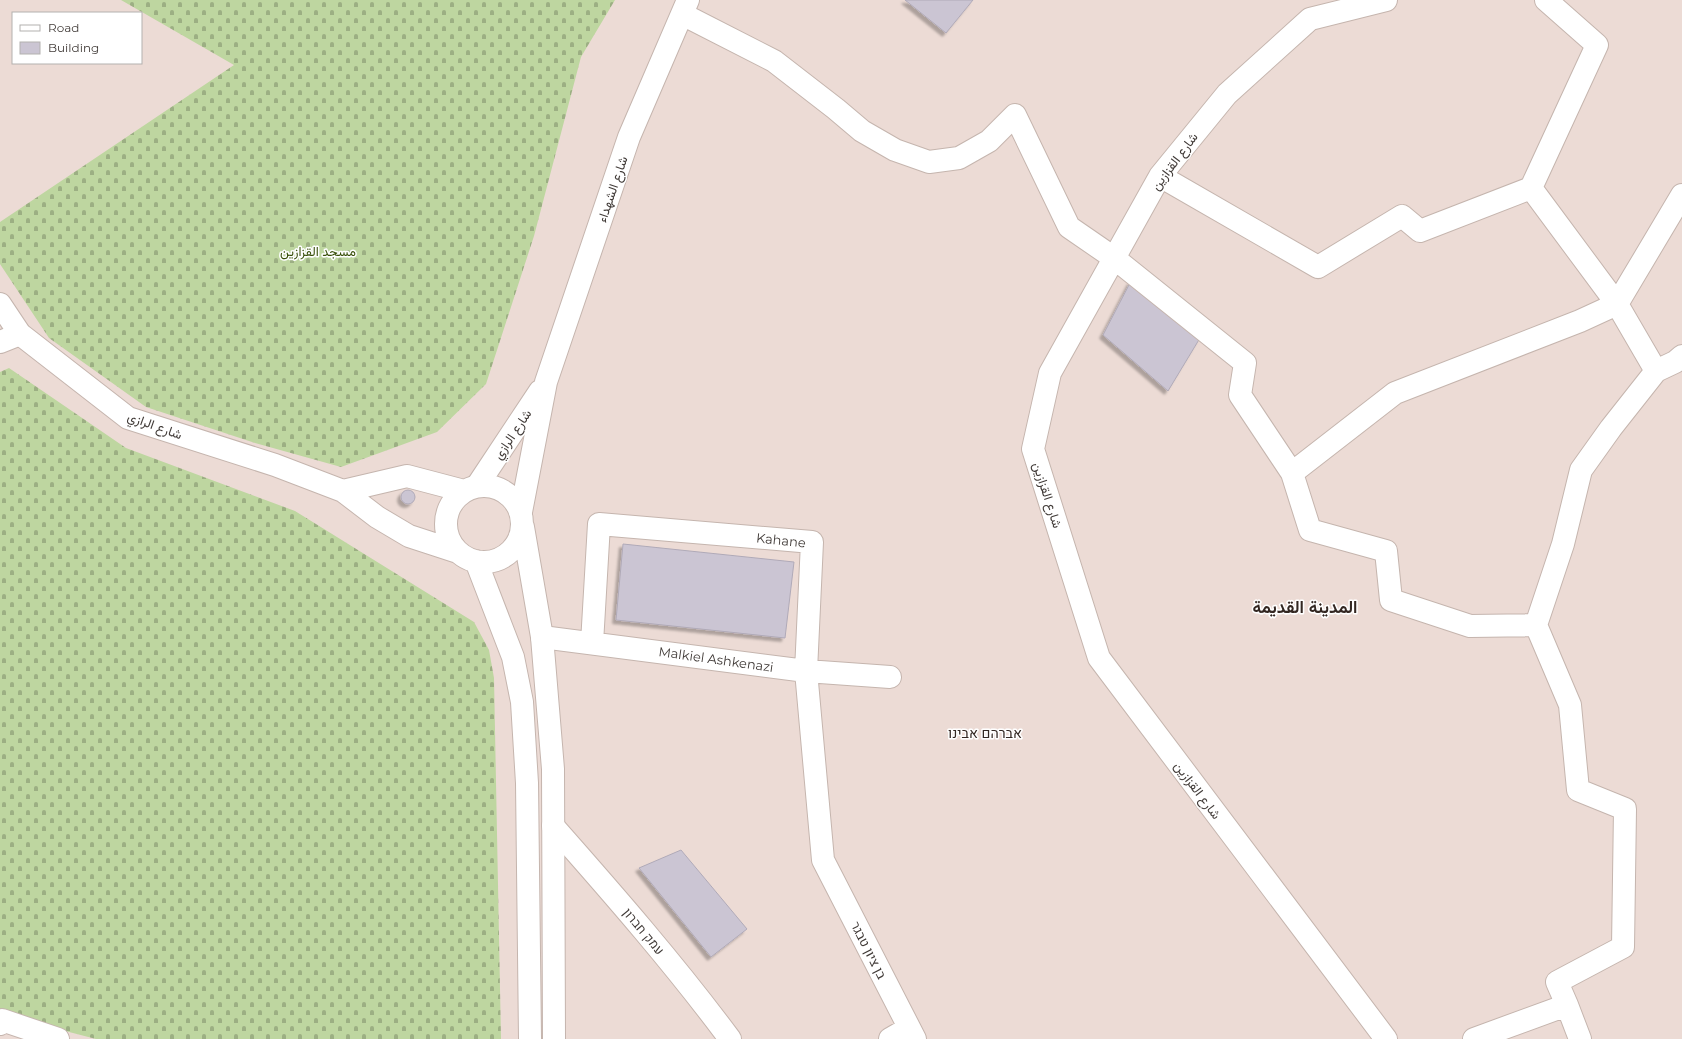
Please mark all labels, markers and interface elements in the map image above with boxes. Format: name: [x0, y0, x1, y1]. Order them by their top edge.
legend: [12, 12, 142, 64]
text: Road: [48, 20, 79, 35]
text: Building: [48, 40, 99, 55]
street label: شارع القزازين: [1147, 129, 1203, 194]
street label: شارع الشهداء: [593, 154, 633, 225]
park label: مسجد القزازين: [280, 243, 356, 260]
street label: شارع الرازي: [489, 406, 537, 464]
street label: شارع الرازي: [124, 408, 185, 445]
street label: شارع القزازين: [1028, 460, 1066, 531]
street label: Kahane: [755, 529, 807, 551]
district label: المدينة القديمة: [1253, 597, 1357, 617]
street label: Malkiel Ashkenazi: [657, 643, 775, 675]
district label: אברהם אבינו: [948, 724, 1022, 742]
street label: شارع القزازين: [1169, 758, 1225, 823]
street label: עמק חברון: [620, 904, 668, 958]
street label: בן ציון טבגר: [848, 919, 890, 982]

